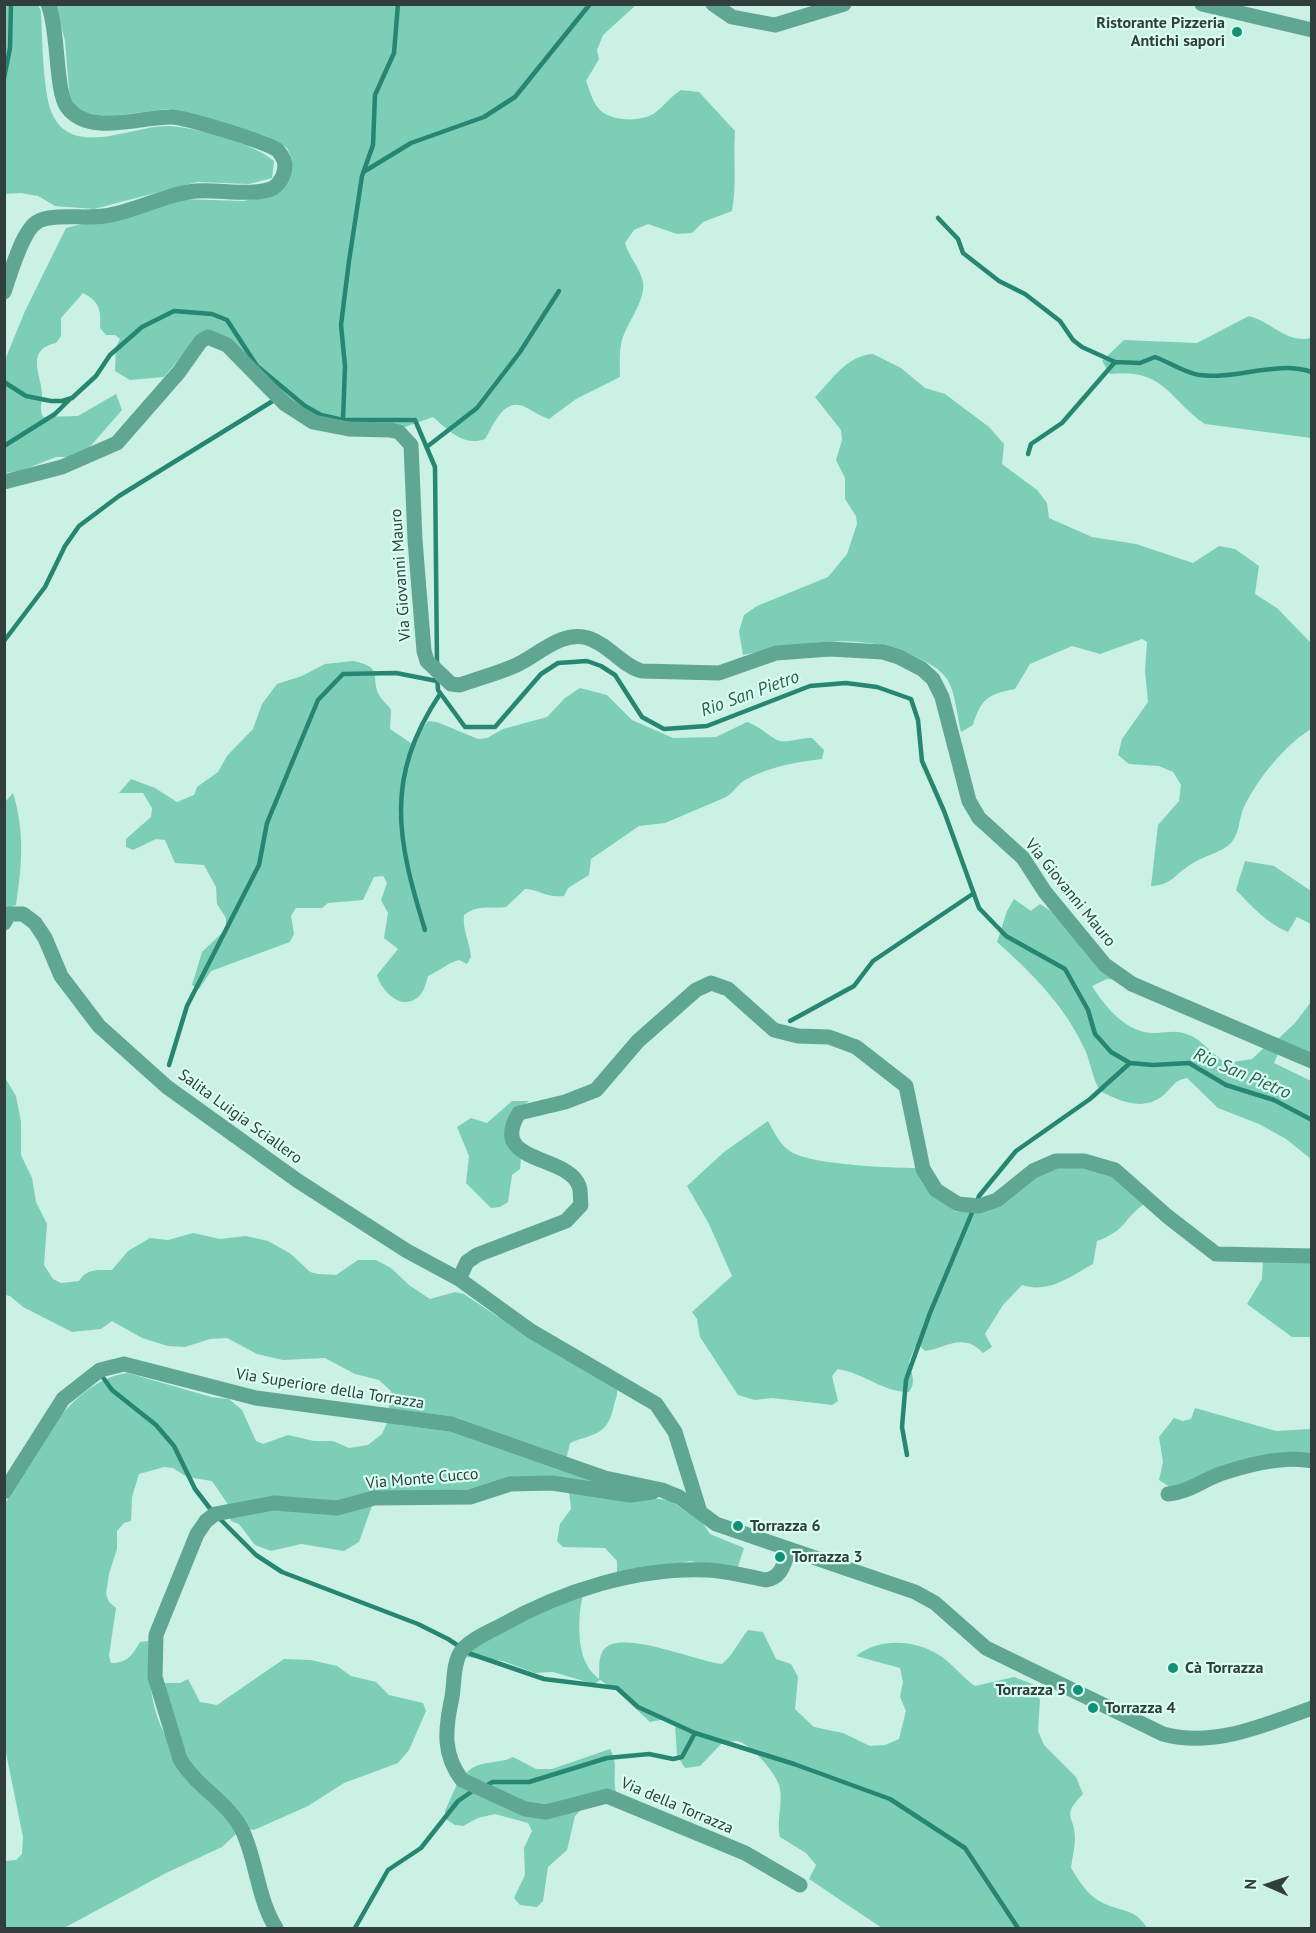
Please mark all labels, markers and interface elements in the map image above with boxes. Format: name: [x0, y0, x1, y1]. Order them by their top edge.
place label: Ristorante Pizzeria Antichi sapori: [1096, 13, 1225, 51]
marker: Ristorante Pizzeria Antichi sapori: [1230, 25, 1244, 39]
street label: Via Giovanni Mauro: [387, 508, 415, 642]
water label: Rio San Pietro: [698, 666, 802, 722]
street label: Via Giovanni Mauro: [1021, 835, 1119, 951]
water label: Rio San Pietro: [1190, 1044, 1294, 1104]
street label: Salita Luigia Sciallero: [174, 1066, 306, 1168]
street label: Via Superiore della Torrazza: [234, 1365, 426, 1413]
street label: Via Monte Cucco: [365, 1465, 479, 1493]
place label: Torrazza 6: [750, 1516, 821, 1536]
marker: Torrazza 6: [731, 1519, 745, 1533]
place label: Torrazza 3: [792, 1547, 863, 1567]
marker: Torrazza 3: [773, 1550, 787, 1564]
place label: Cà Torrazza: [1185, 1658, 1263, 1678]
marker: Cà Torrazza: [1166, 1661, 1180, 1675]
place label: Torrazza 5: [995, 1680, 1066, 1700]
marker: Torrazza 5: [1071, 1683, 1085, 1697]
place label: Torrazza 4: [1105, 1698, 1176, 1718]
marker: Torrazza 4: [1086, 1701, 1100, 1715]
street label: Via della Torrazza: [618, 1774, 736, 1838]
north arrow: [1238, 1855, 1298, 1915]
text: N: [1240, 1878, 1260, 1890]

